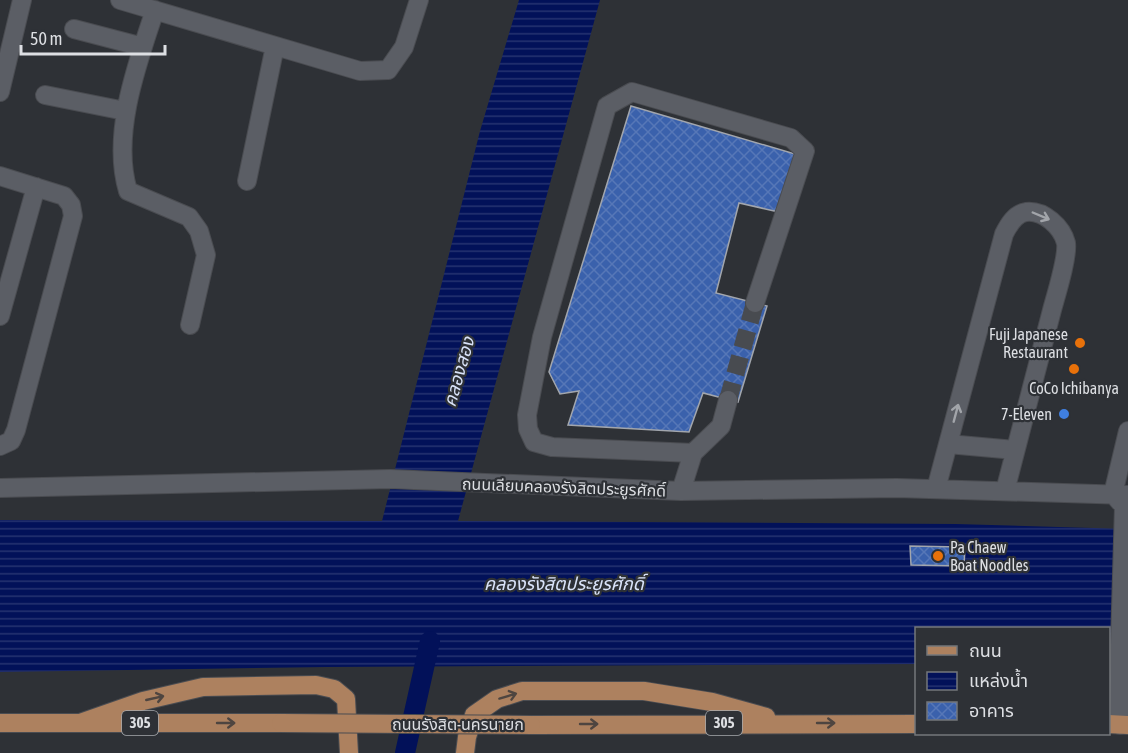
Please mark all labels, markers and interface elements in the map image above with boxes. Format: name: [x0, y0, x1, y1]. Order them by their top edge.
scale bar: [21, 18, 165, 56]
text: 50 m: [30, 28, 62, 49]
one-way arrow: [1032, 211, 1050, 223]
place label: Fuji Japanese Restaurant: [989, 325, 1068, 361]
water label: คลองสอง: [439, 333, 479, 409]
marker: Fuji Japanese Restaurant: [1073, 336, 1087, 350]
marker: CoCo Ichibanya: [1067, 362, 1081, 376]
place label: CoCo Ichibanya: [1029, 379, 1119, 398]
one-way arrow: [951, 404, 963, 423]
place label: 7-Eleven: [1001, 405, 1052, 423]
marker: 7-Eleven: [1057, 407, 1071, 421]
street label: ถนนเลียบคลองรังสิตประยูรศักดิ์: [462, 474, 666, 501]
place label: Pa Chaew Boat Noodles: [950, 538, 1029, 574]
marker: Pa Chaew Boat Noodles: [931, 549, 945, 563]
water label: คลองรังสิตประยูรศักดิ์: [484, 573, 649, 595]
legend: [915, 627, 1110, 735]
text: ถนน: [969, 640, 1002, 661]
text: แหล่งน้ำ: [969, 668, 1028, 691]
one-way arrow: [498, 690, 517, 701]
one-way arrow: [146, 692, 165, 704]
text: อาคาร: [969, 700, 1014, 721]
road number: 305: [122, 711, 158, 735]
road number: 305: [706, 711, 742, 735]
street label: ถนนรังสิต-นครนายก: [392, 715, 524, 733]
one-way arrow: [216, 717, 236, 729]
one-way arrow: [816, 717, 836, 729]
one-way arrow: [579, 718, 599, 730]

